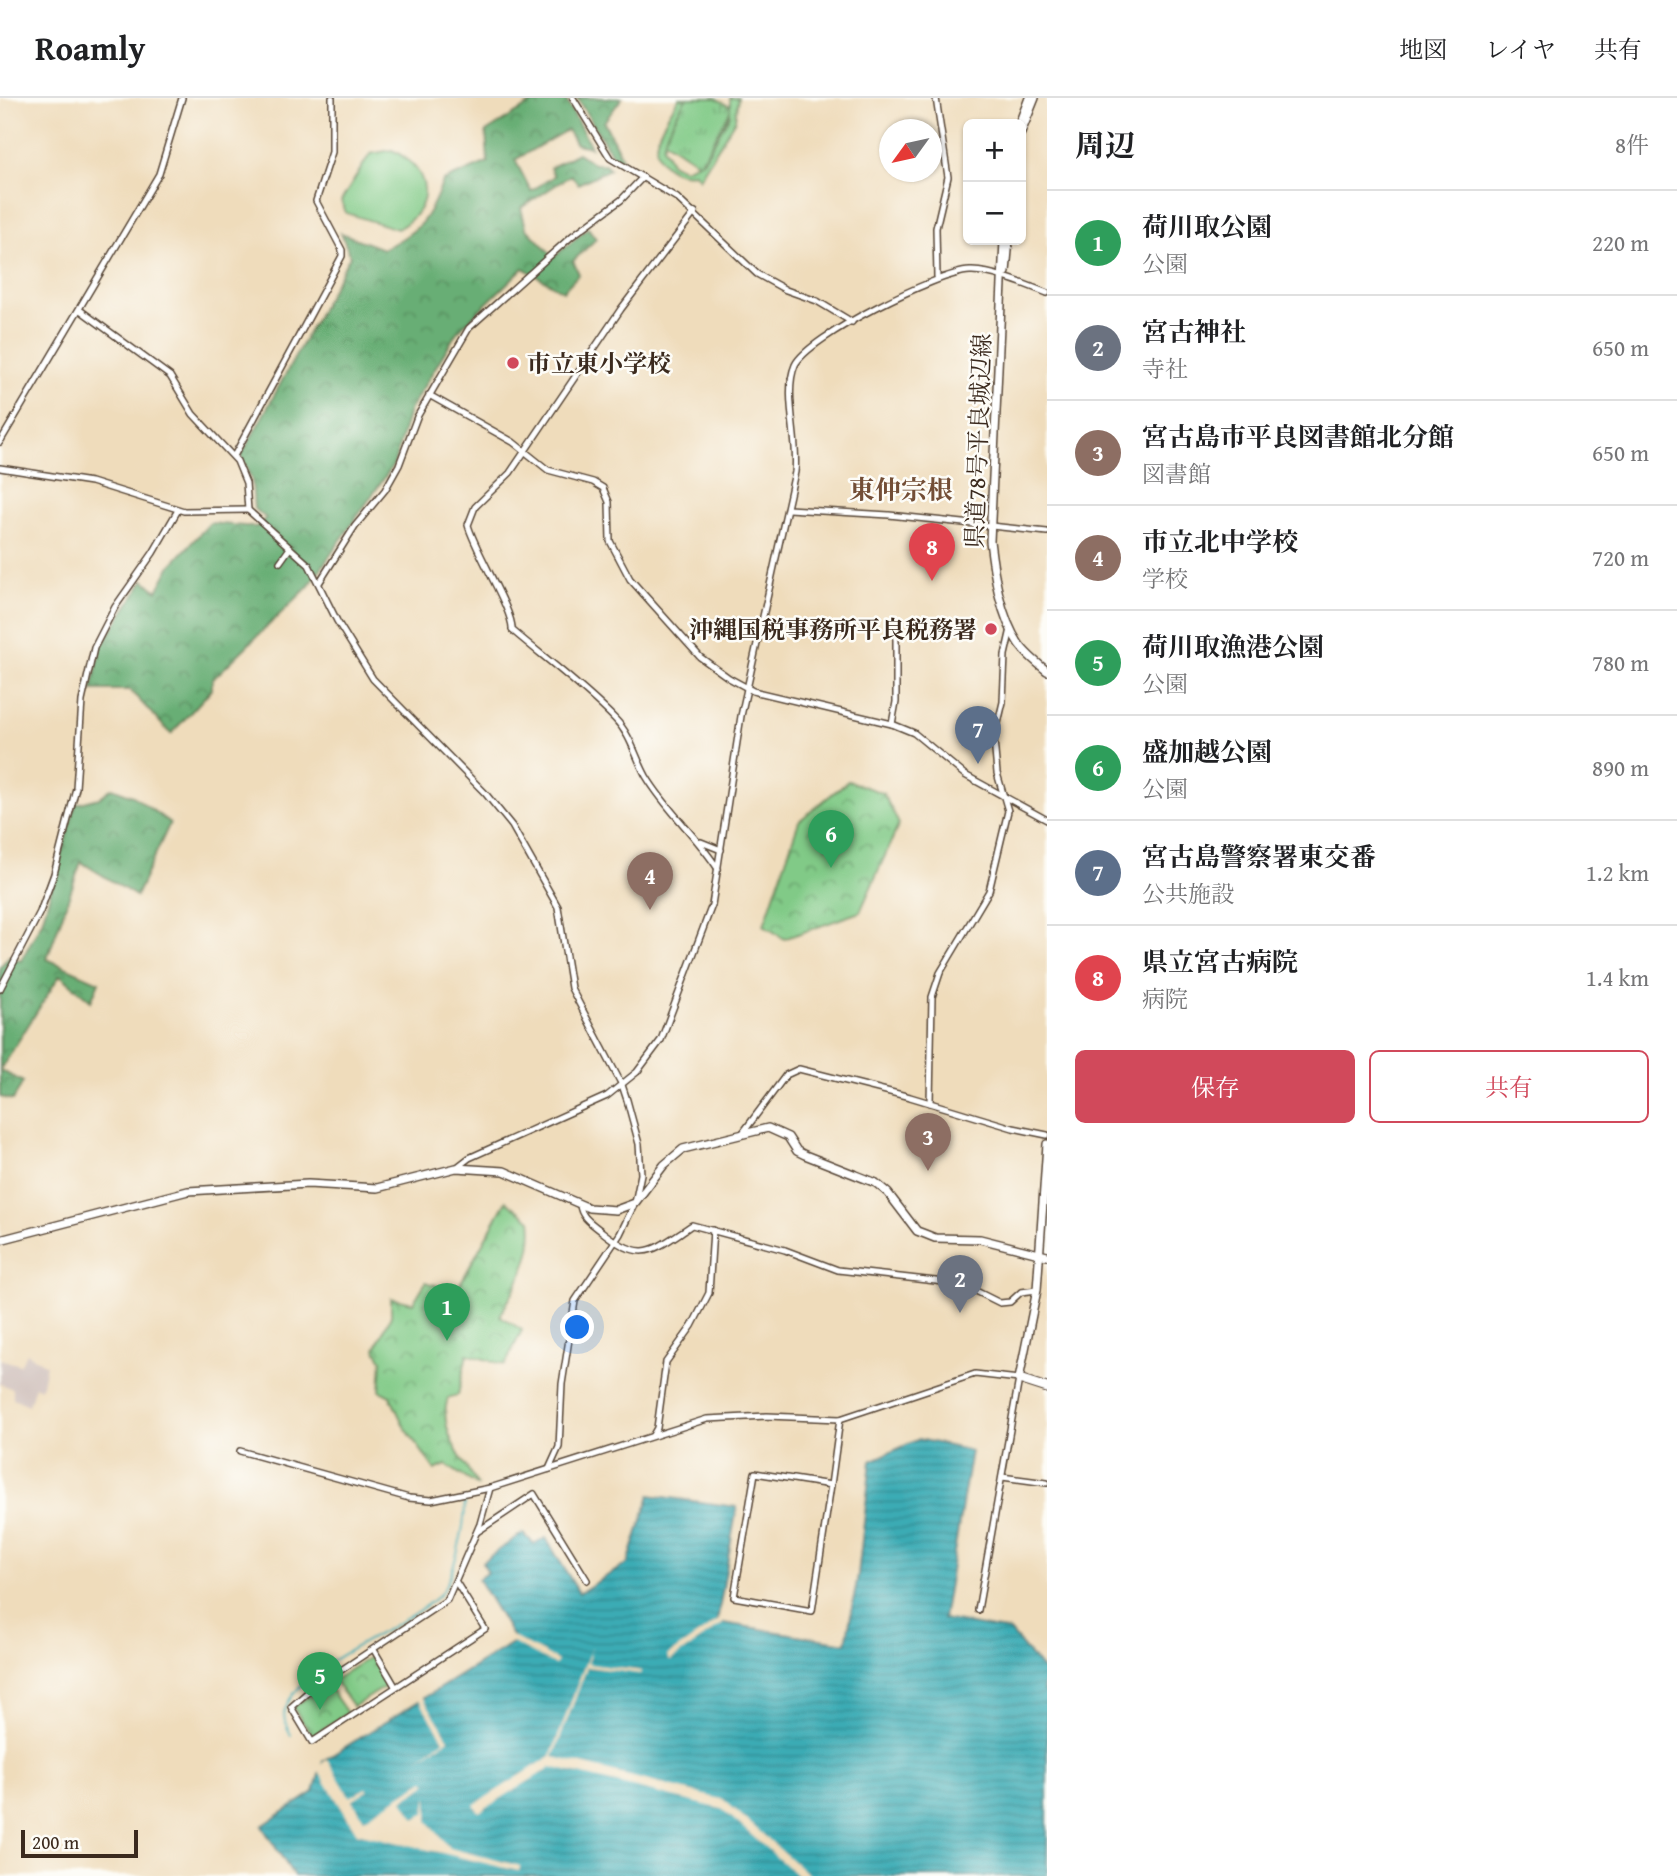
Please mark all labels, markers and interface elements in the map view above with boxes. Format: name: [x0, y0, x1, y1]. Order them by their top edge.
text: Roamly: [35, 24, 145, 72]
text: 地図: [1399, 32, 1447, 67]
text: レイヤ: [1485, 32, 1556, 67]
text: 共有: [1594, 32, 1642, 67]
north arrow: [879, 119, 942, 182]
map controls: [963, 119, 1026, 245]
button: +: [963, 119, 1026, 182]
text: 周辺: [1075, 123, 1135, 167]
text: 8件: [1615, 128, 1649, 161]
button: −: [963, 182, 1026, 245]
text: 荷川取公園: [1142, 207, 1272, 246]
text: 1: [1092, 226, 1104, 259]
text: 220 m: [1592, 226, 1649, 259]
text: 公園: [1142, 247, 1188, 280]
text: 宮古神社: [1142, 312, 1246, 351]
text: 2: [1092, 331, 1104, 364]
text: 650 m: [1592, 331, 1649, 364]
street label: 県道78号平良城辺線: [957, 333, 999, 549]
place label: 市立東小学校: [527, 346, 671, 381]
text: 寺社: [1142, 352, 1188, 385]
marker: 市立東小学校: [505, 355, 521, 371]
text: 宮古島市平良図書館北分館: [1142, 417, 1454, 456]
text: 3: [1092, 436, 1104, 469]
text: 650 m: [1592, 436, 1649, 469]
text: 図書館: [1142, 457, 1211, 490]
district label: 東仲宗根: [849, 470, 953, 509]
text: 市立北中学校: [1142, 522, 1298, 561]
pin: 8: [909, 523, 955, 581]
text: 4: [1092, 541, 1104, 574]
text: 720 m: [1592, 541, 1649, 574]
text: 学校: [1142, 562, 1188, 595]
place label: 沖縄国税事務所平良税務署: [689, 612, 977, 647]
marker: 沖縄国税事務所平良税務署: [983, 621, 999, 637]
text: 荷川取漁港公園: [1142, 627, 1324, 666]
text: 5: [1092, 646, 1104, 679]
text: 780 m: [1592, 646, 1649, 679]
text: 公園: [1142, 667, 1188, 700]
pin: 7: [955, 706, 1001, 764]
text: 盛加越公園: [1142, 732, 1272, 771]
text: 6: [1092, 751, 1104, 784]
text: 890 m: [1592, 751, 1649, 784]
text: 公園: [1142, 772, 1188, 805]
pin: 6: [808, 810, 854, 868]
text: 宮古島警察署東交番: [1142, 837, 1376, 876]
pin: 4: [627, 852, 673, 910]
text: 7: [1092, 856, 1104, 889]
text: 1.2 km: [1586, 856, 1649, 889]
text: 公共施設: [1142, 877, 1234, 910]
text: 県立宮古病院: [1142, 942, 1298, 981]
text: 8: [1092, 961, 1104, 994]
text: 1.4 km: [1586, 961, 1649, 994]
text: 病院: [1142, 982, 1188, 1015]
button: 保存: [1075, 1050, 1355, 1123]
button: 共有: [1369, 1050, 1649, 1123]
pin: 3: [905, 1113, 951, 1171]
pin: 2: [937, 1255, 983, 1313]
pin: 1: [424, 1283, 470, 1341]
your location: [560, 1310, 594, 1344]
pin: 5: [297, 1652, 343, 1710]
scale bar: [21, 1827, 138, 1859]
text: 200 m: [32, 1828, 79, 1856]

